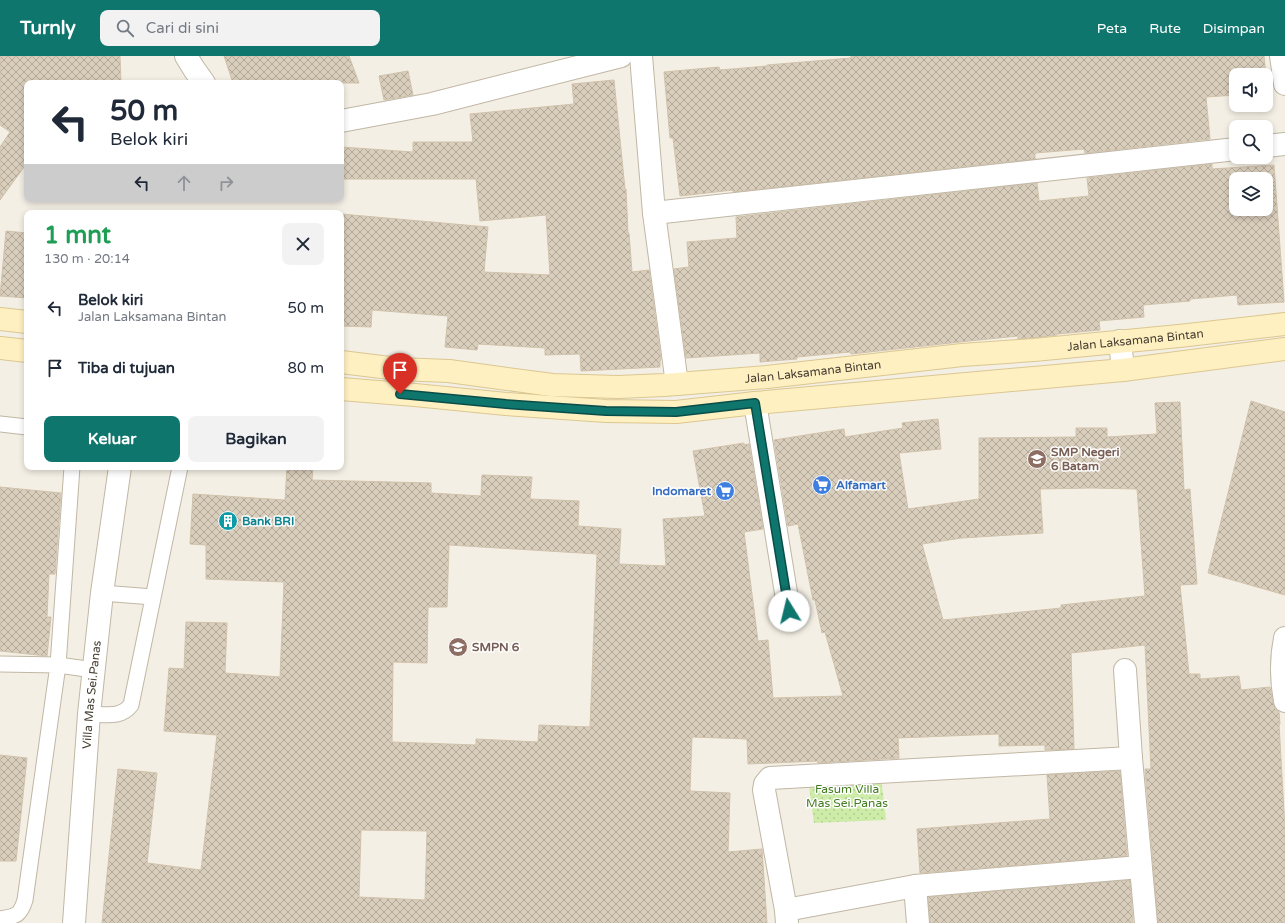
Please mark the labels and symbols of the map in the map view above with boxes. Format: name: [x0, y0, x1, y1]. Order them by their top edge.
street label: Jalan Laksamana Bintan: [1066, 326, 1204, 354]
pin: [383, 353, 417, 394]
street label: Jalan Laksamana Bintan: [744, 357, 882, 386]
place label: SMP Negeri 6 Batam: [1051, 445, 1119, 473]
school or university icon: SMP Negeri 6 Batam: [1026, 448, 1048, 470]
supermarket icon: Alfamart: [811, 474, 833, 496]
place label: Alfamart: [836, 478, 886, 492]
supermarket icon: Indomaret: [714, 480, 736, 502]
place label: Indomaret: [652, 484, 711, 498]
building icon: Bank BRI: [217, 510, 239, 532]
place label: Bank BRI: [242, 514, 294, 528]
position arrow: [768, 590, 810, 632]
school or university icon: SMPN 6: [447, 636, 469, 658]
street label: Villa Mas Sei.Panas: [80, 639, 104, 749]
place label: SMPN 6: [472, 640, 520, 654]
park label: Fasum Villa Mas Sei.Panas: [806, 782, 888, 810]

